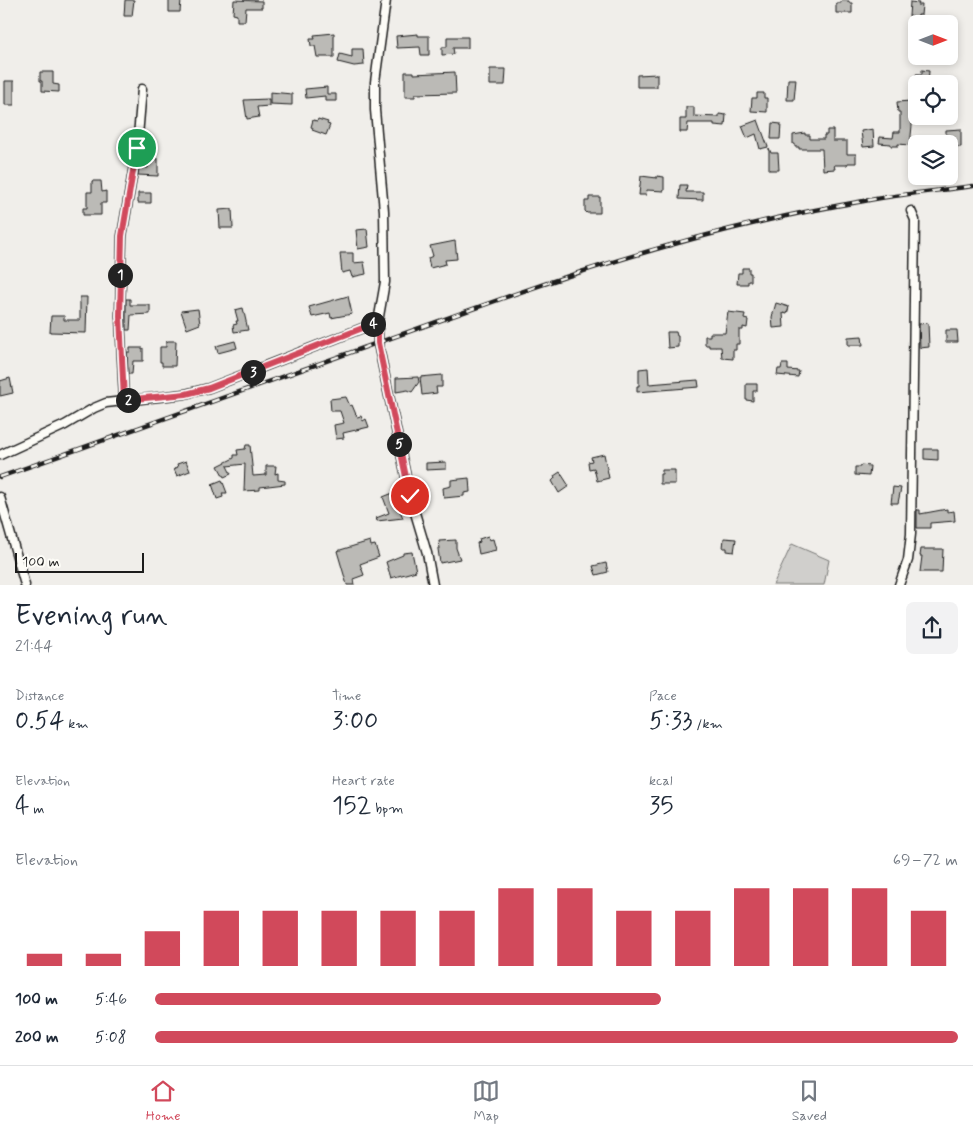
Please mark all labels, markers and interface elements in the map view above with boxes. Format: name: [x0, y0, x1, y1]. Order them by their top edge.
north arrow: [908, 15, 958, 65]
map controls: [908, 15, 958, 185]
button: locate: [908, 75, 958, 125]
pin: [116, 127, 158, 169]
icon: arrive: [123, 134, 151, 162]
button: layers: [908, 135, 958, 185]
pin: 1: [108, 262, 132, 288]
text: 1: [117, 266, 124, 284]
pin: 4: [360, 312, 386, 336]
text: 4: [369, 315, 378, 333]
pin: 3: [240, 360, 266, 384]
text: 3: [250, 363, 257, 381]
pin: 2: [116, 388, 140, 412]
text: 2: [125, 391, 132, 409]
pin: 5: [386, 432, 412, 456]
text: 5: [395, 435, 404, 453]
pin: [389, 475, 431, 517]
icon: check: [396, 482, 424, 510]
scale bar: [15, 550, 144, 573]
text: 100 m: [22, 553, 60, 571]
text: Evening run: [15, 598, 168, 635]
button: share: [906, 602, 958, 654]
text: 21:44: [15, 636, 53, 657]
text: Distance: [15, 687, 64, 705]
text: Time: [332, 687, 361, 705]
text: Pace: [649, 687, 677, 705]
text: 0.54: [15, 705, 64, 738]
text: 3:00: [332, 705, 378, 738]
text: 5:33: [649, 705, 693, 738]
text: km: [64, 715, 89, 733]
text: /km: [693, 715, 723, 733]
text: Elevation: [15, 772, 70, 790]
text: Heart rate: [332, 772, 395, 790]
text: kcal: [649, 772, 673, 790]
text: 4: [15, 790, 30, 823]
text: 152: [332, 790, 371, 823]
text: 35: [649, 790, 674, 823]
text: m: [30, 800, 45, 818]
text: bpm: [371, 800, 403, 818]
text: Elevation: [15, 850, 78, 871]
text: 69–72 m: [893, 850, 958, 871]
text: 100 m: [15, 989, 58, 1010]
text: 5:46: [95, 989, 127, 1010]
text: 200 m: [15, 1027, 59, 1048]
text: 5:08: [95, 1027, 127, 1048]
tab: Home: [146, 1077, 181, 1125]
tab: Map: [472, 1077, 500, 1125]
tab: Saved: [792, 1077, 827, 1125]

